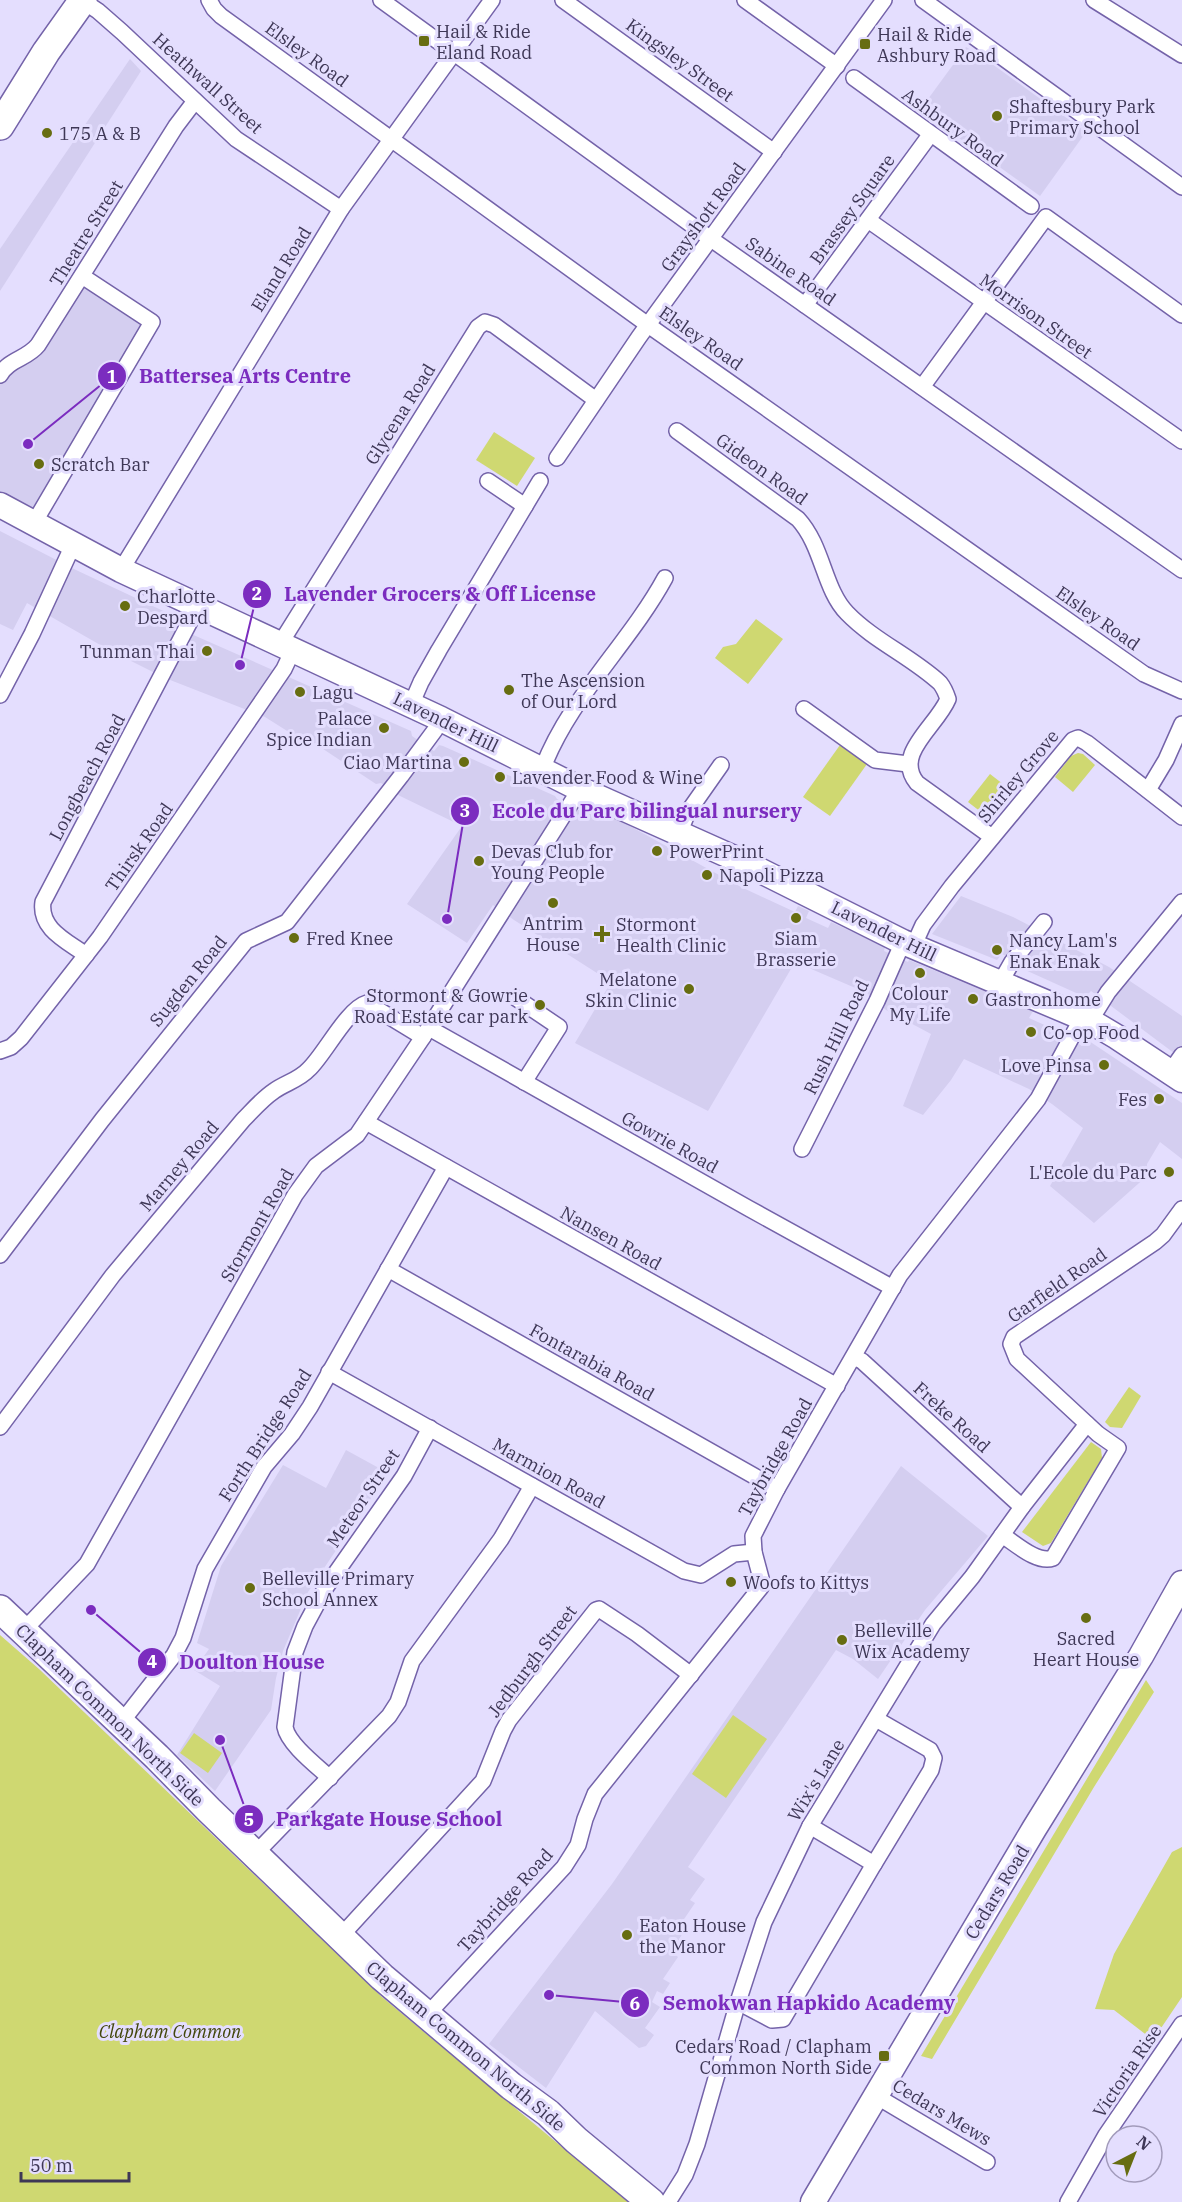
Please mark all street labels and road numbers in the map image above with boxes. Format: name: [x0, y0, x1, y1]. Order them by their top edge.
street label: Kingsley Street: [622, 13, 738, 107]
street label: Elsley Road: [261, 16, 353, 92]
street label: Heathwall Street: [148, 28, 268, 138]
street label: Ashbury Road: [898, 83, 1008, 171]
street label: Brassey Square: [804, 149, 900, 269]
street label: Grayshott Road: [656, 158, 751, 276]
street label: Theatre Street: [44, 176, 128, 290]
street label: Eland Road: [246, 222, 316, 316]
street label: Sabine Road: [741, 231, 841, 311]
street label: Morrison Street: [975, 269, 1097, 363]
street label: Elsley Road: [655, 301, 748, 375]
street label: Glycena Road: [360, 359, 440, 469]
street label: Gideon Road: [712, 428, 812, 510]
street label: Elsley Road: [1052, 581, 1145, 655]
street label: Lavender Hill: [390, 687, 502, 757]
street label: Longbeach Road: [44, 710, 130, 844]
street label: Shirley Grove: [972, 725, 1064, 827]
street label: Thirsk Road: [100, 798, 178, 896]
street label: Lavender Hill: [828, 896, 940, 966]
street label: Sugden Road: [144, 931, 232, 1031]
street label: Rush Hill Road: [798, 976, 874, 1098]
street label: Gowrie Road: [617, 1106, 723, 1178]
street label: Marney Road: [134, 1116, 224, 1216]
street label: Stormont Road: [215, 1164, 299, 1286]
street label: Nansen Road: [556, 1201, 666, 1275]
street label: Garfield Road: [1003, 1242, 1111, 1328]
street label: Fontarabia Road: [525, 1318, 659, 1406]
street label: Forth Bridge Road: [213, 1364, 317, 1506]
street label: Freke Road: [909, 1377, 995, 1458]
street label: Taybridge Road: [733, 1394, 817, 1520]
street label: Marmion Road: [489, 1433, 609, 1513]
street label: Meteor Street: [322, 1444, 404, 1552]
street label: Jedburgh Street: [482, 1600, 582, 1722]
street label: Clapham Common North Side: [11, 1619, 209, 1811]
street label: Wix's Lane: [782, 1735, 850, 1825]
street label: Cedars Road: [960, 1841, 1034, 1943]
street label: Taybridge Road: [452, 1843, 558, 1957]
street label: Clapham Common North Side: [362, 1956, 570, 2136]
street label: Victoria Rise: [1088, 2020, 1166, 2122]
street label: Cedars Mews: [888, 2074, 996, 2150]

